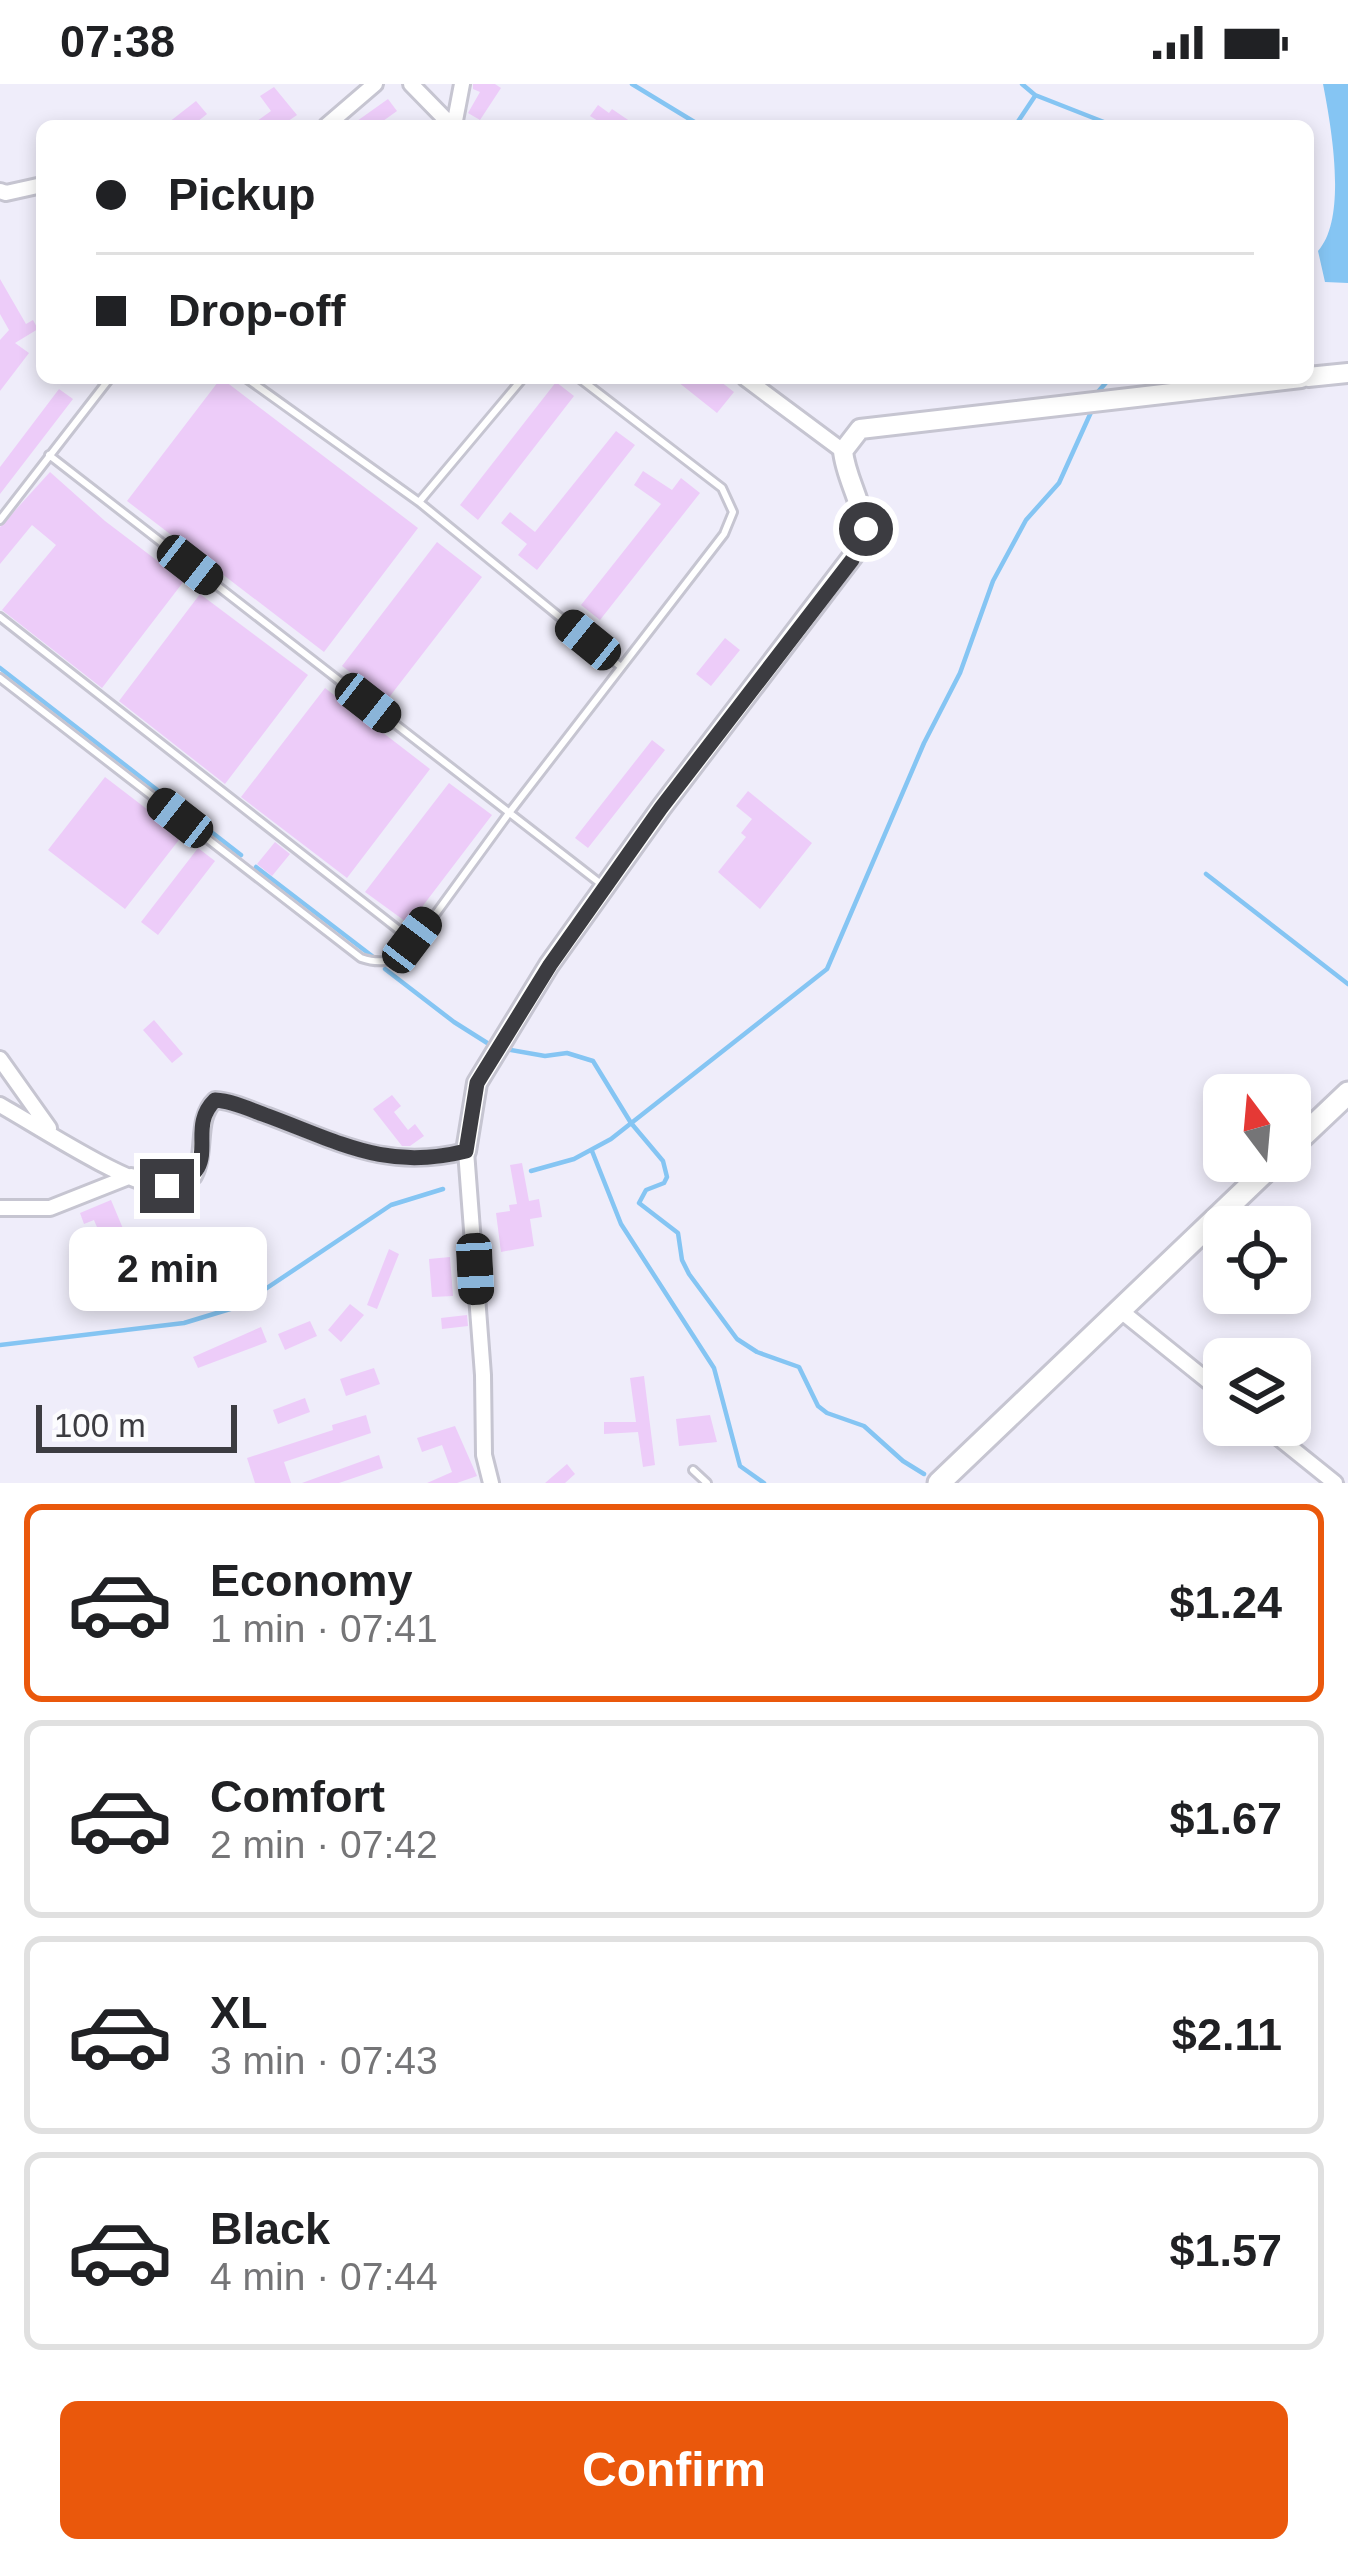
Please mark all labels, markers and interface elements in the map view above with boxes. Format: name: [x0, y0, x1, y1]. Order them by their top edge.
text: 07:38: [60, 16, 175, 67]
text: Pickup: [168, 169, 316, 220]
text: Drop-off: [168, 285, 345, 336]
route start: [839, 502, 893, 556]
car: [151, 529, 229, 601]
car: [549, 603, 627, 677]
car: [329, 667, 407, 739]
car: [141, 782, 219, 854]
car: [376, 900, 448, 980]
north arrow: [1203, 1074, 1311, 1182]
map controls: [1203, 1074, 1311, 1446]
route end: [140, 1159, 194, 1213]
button: locate: [1203, 1206, 1311, 1314]
callout: 2 min: [68, 1228, 266, 1312]
car: [455, 1232, 495, 1306]
text: 2 min: [117, 1247, 219, 1290]
button: layers: [1203, 1338, 1311, 1446]
scale bar: [36, 1399, 237, 1452]
text: 100 m: [54, 1407, 146, 1444]
icon: car: [66, 1549, 174, 1657]
text: Economy: [210, 1555, 413, 1606]
text: $1.24: [1169, 1577, 1282, 1628]
text: 1 min · 07:41: [210, 1607, 438, 1650]
icon: car: [66, 1765, 174, 1873]
text: Comfort: [210, 1771, 385, 1822]
text: $1.67: [1169, 1793, 1282, 1844]
text: 2 min · 07:42: [210, 1823, 438, 1866]
icon: car: [66, 1981, 174, 2089]
text: XL: [210, 1987, 268, 2038]
text: $2.11: [1172, 2009, 1282, 2060]
text: 3 min · 07:43: [210, 2039, 438, 2082]
icon: car: [66, 2197, 174, 2305]
text: Black: [210, 2203, 330, 2254]
text: $1.57: [1169, 2225, 1282, 2276]
text: 4 min · 07:44: [210, 2255, 438, 2298]
button: Confirm: [60, 2401, 1288, 2539]

